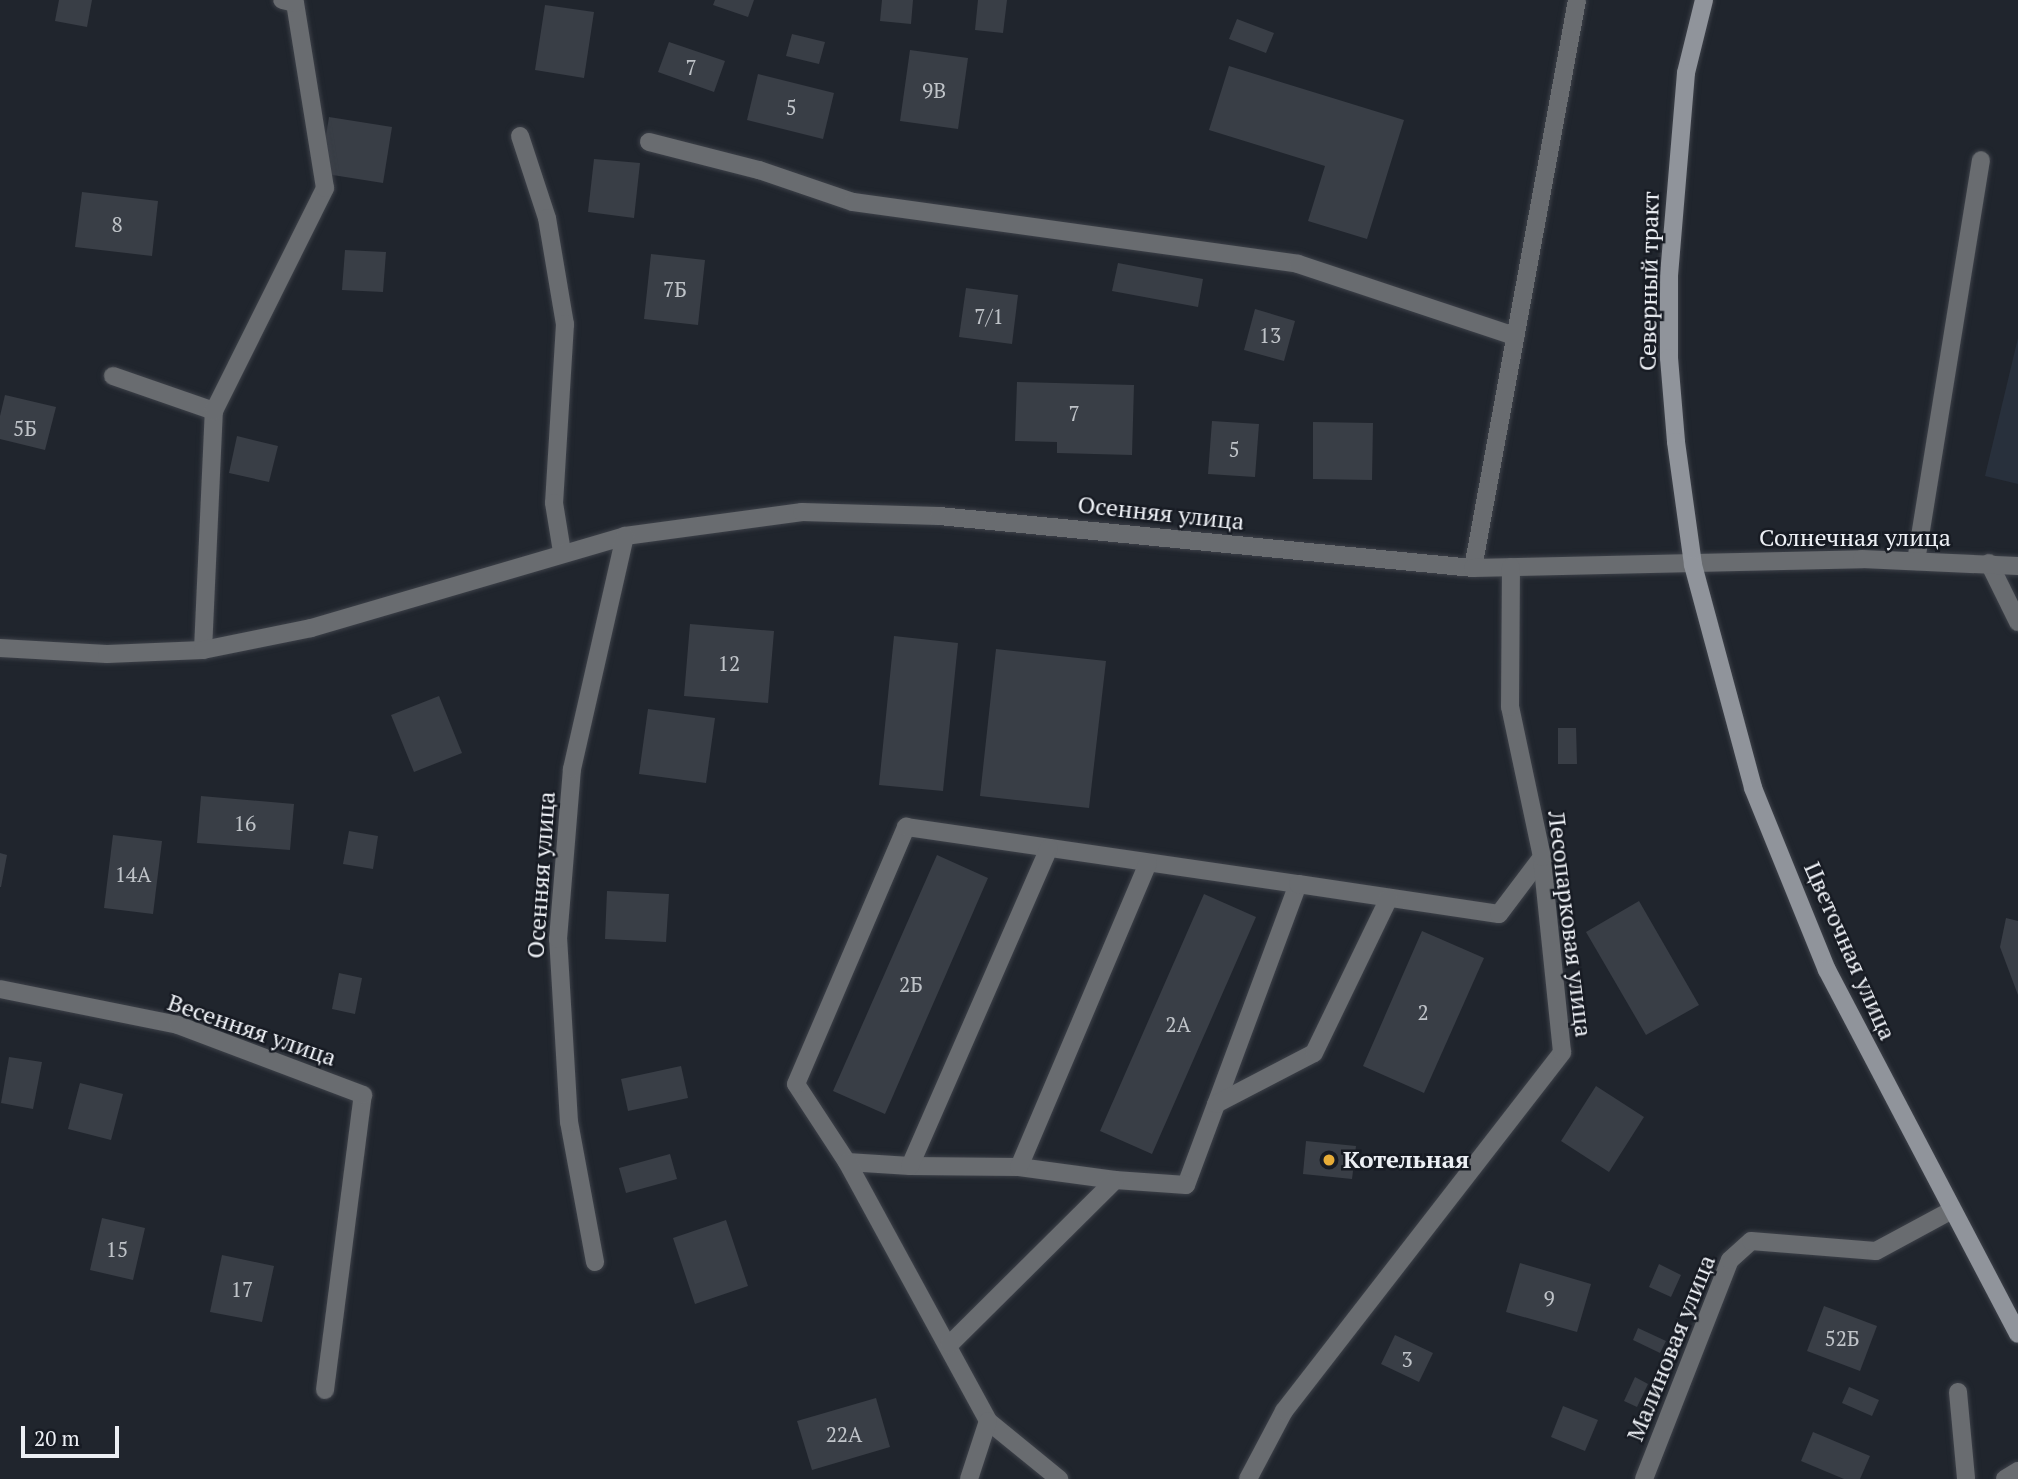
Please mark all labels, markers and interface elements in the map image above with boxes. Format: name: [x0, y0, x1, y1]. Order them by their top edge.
house number: 7: [685, 54, 697, 80]
house number: 9В: [922, 77, 946, 103]
house number: 5: [785, 94, 797, 120]
street label: Северный тракт: [1633, 190, 1665, 372]
house number: 8: [111, 211, 123, 237]
house number: 7Б: [663, 276, 687, 302]
house number: 7/1: [974, 303, 1004, 329]
house number: 13: [1259, 322, 1281, 348]
house number: 7: [1068, 400, 1080, 426]
house number: 5Б: [13, 415, 37, 441]
house number: 5: [1228, 436, 1240, 462]
street label: Осенняя улица: [1076, 490, 1246, 536]
street label: Солнечная улица: [1759, 524, 1951, 552]
house number: 12: [718, 650, 740, 676]
street label: Осенняя улица: [521, 791, 561, 959]
street label: Лесопарковая улица: [1542, 809, 1598, 1039]
house number: 16: [234, 810, 256, 836]
street label: Цветочная улица: [1798, 857, 1902, 1045]
house number: 14А: [115, 861, 151, 887]
house number: 2Б: [899, 971, 923, 997]
street label: Весенняя улица: [164, 988, 340, 1072]
house number: 2: [1417, 999, 1429, 1025]
house number: 2А: [1165, 1011, 1191, 1037]
place label: Котельная: [1343, 1146, 1469, 1174]
marker: Котельная: [1321, 1152, 1337, 1168]
house number: 15: [106, 1236, 128, 1262]
street label: Малиновая улица: [1621, 1251, 1721, 1445]
house number: 17: [231, 1276, 253, 1302]
house number: 9: [1543, 1285, 1555, 1311]
house number: 52Б: [1825, 1325, 1859, 1351]
house number: 3: [1401, 1346, 1413, 1372]
scale bar: [24, 1412, 122, 1456]
house number: 22А: [826, 1421, 862, 1447]
text: 20 m: [34, 1424, 80, 1452]

